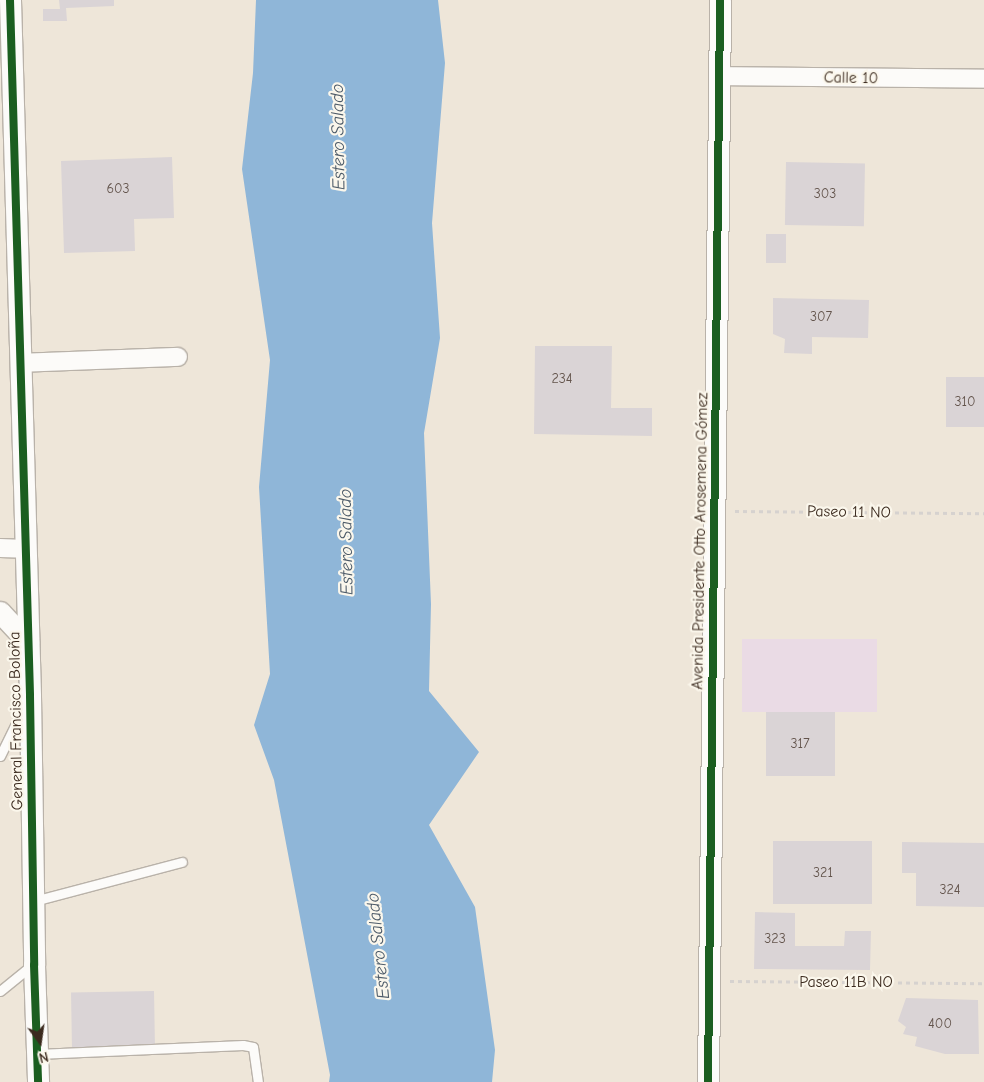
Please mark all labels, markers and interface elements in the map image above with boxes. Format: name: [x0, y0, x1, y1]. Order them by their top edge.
street label: Calle 10: [824, 68, 878, 88]
water label: Estero Salado: [327, 84, 351, 190]
house number: 603: [106, 181, 130, 197]
house number: 303: [814, 186, 836, 202]
house number: 307: [810, 309, 832, 325]
house number: 234: [551, 371, 573, 387]
street label: Avenida Presidente Otto Arosemena Gómez: [688, 392, 712, 690]
house number: 310: [954, 394, 976, 410]
water label: Estero Salado: [335, 489, 359, 595]
street label: Paseo 11 NO: [807, 502, 891, 522]
street label: General Francisco Boloña: [5, 631, 27, 811]
house number: 317: [790, 736, 810, 752]
house number: 321: [813, 865, 833, 881]
house number: 324: [939, 882, 961, 898]
water label: Estero Salado: [363, 892, 395, 1000]
house number: 323: [764, 931, 786, 947]
street label: Paseo 11B NO: [799, 972, 893, 992]
house number: 400: [928, 1016, 952, 1032]
north arrow: [15, 1017, 65, 1067]
text: N: [37, 1048, 50, 1066]

